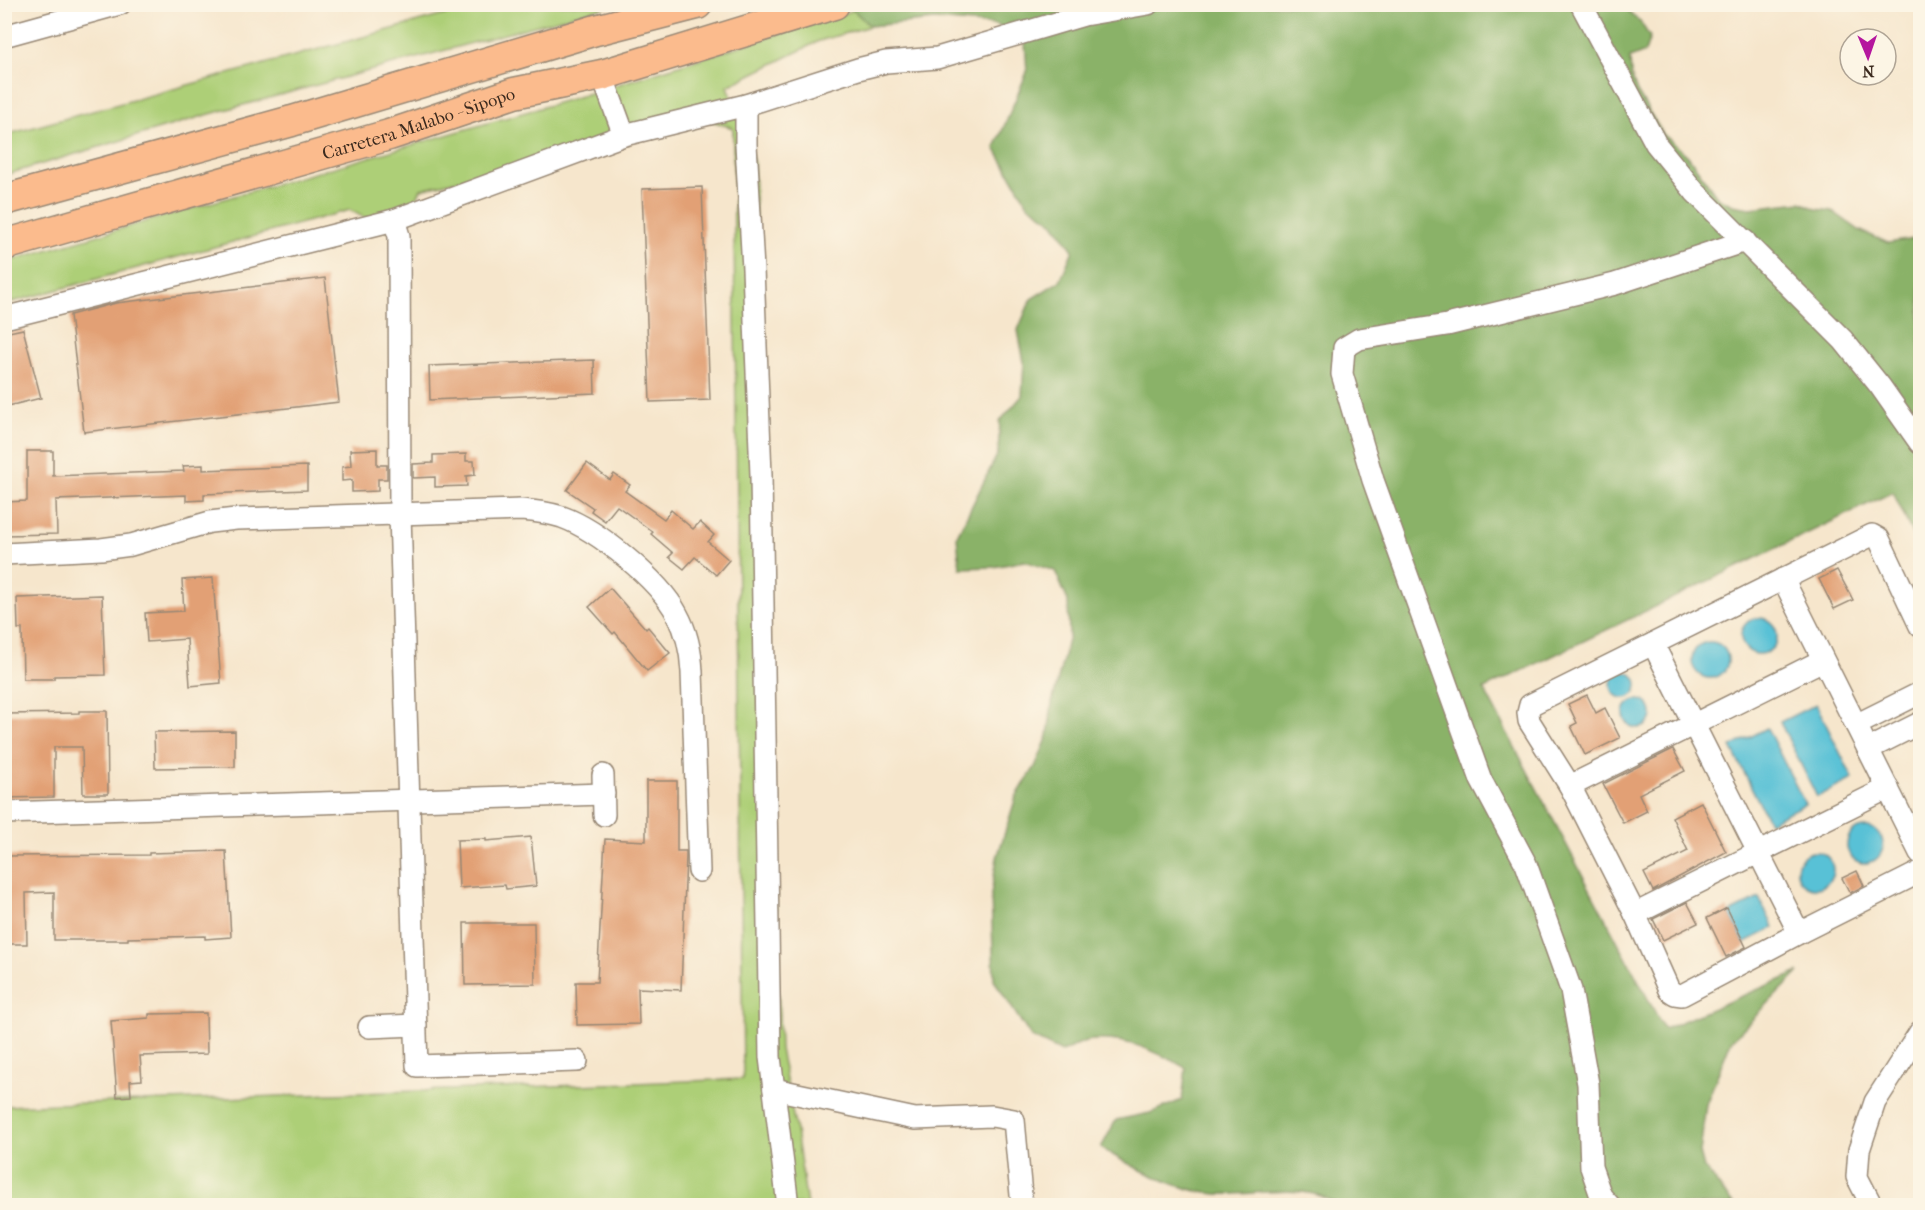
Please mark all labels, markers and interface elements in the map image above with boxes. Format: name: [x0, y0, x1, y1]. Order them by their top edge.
north arrow: [1838, 27, 1898, 87]
text: N: [1861, 62, 1875, 81]
street label: Carretera Malabo - Sipopo: [320, 83, 518, 164]

